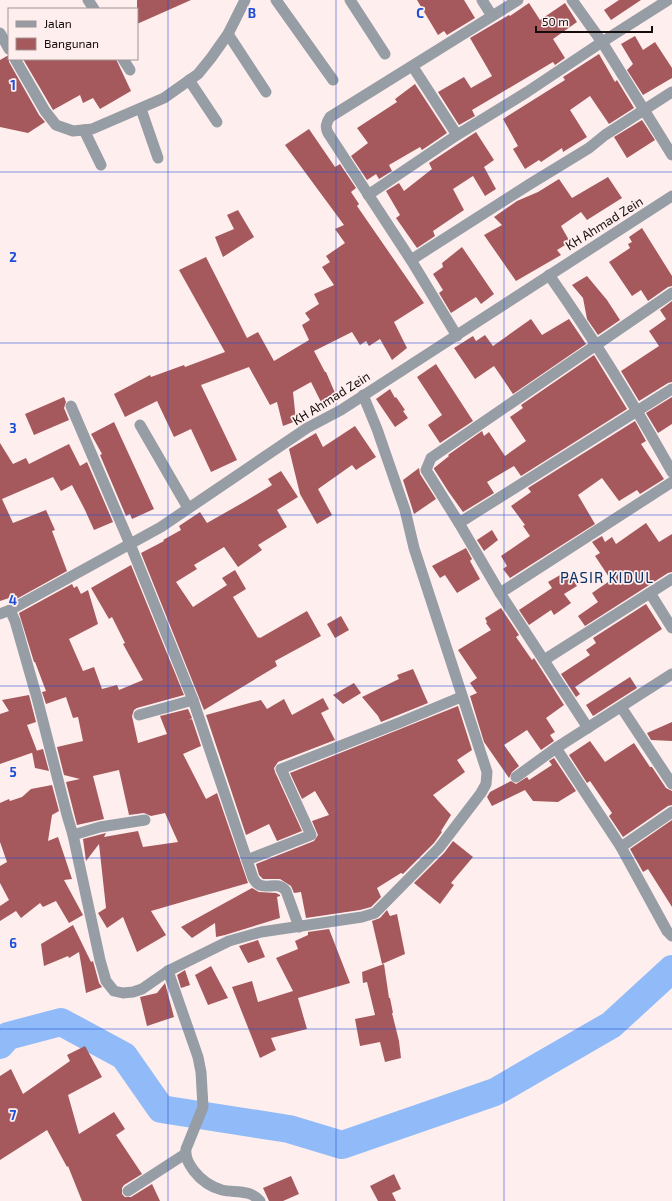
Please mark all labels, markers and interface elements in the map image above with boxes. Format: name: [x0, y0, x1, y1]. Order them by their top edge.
text: B: [248, 5, 256, 21]
text: C: [416, 5, 424, 21]
legend: [8, 8, 138, 60]
scale bar: [536, 8, 652, 34]
text: 50 m: [542, 14, 569, 28]
text: Jalan: [44, 16, 72, 30]
text: Bangunan: [44, 36, 99, 50]
text: 1: [10, 77, 16, 93]
street label: KH Ahmad Zein: [562, 193, 646, 253]
text: 2: [9, 249, 17, 265]
street label: KH Ahmad Zein: [289, 368, 373, 428]
text: 3: [9, 420, 17, 436]
district label: PASIR KIDUL: [560, 568, 654, 586]
text: 4: [9, 592, 17, 608]
text: 5: [9, 764, 17, 780]
text: 6: [9, 935, 17, 951]
text: 7: [10, 1107, 17, 1123]

